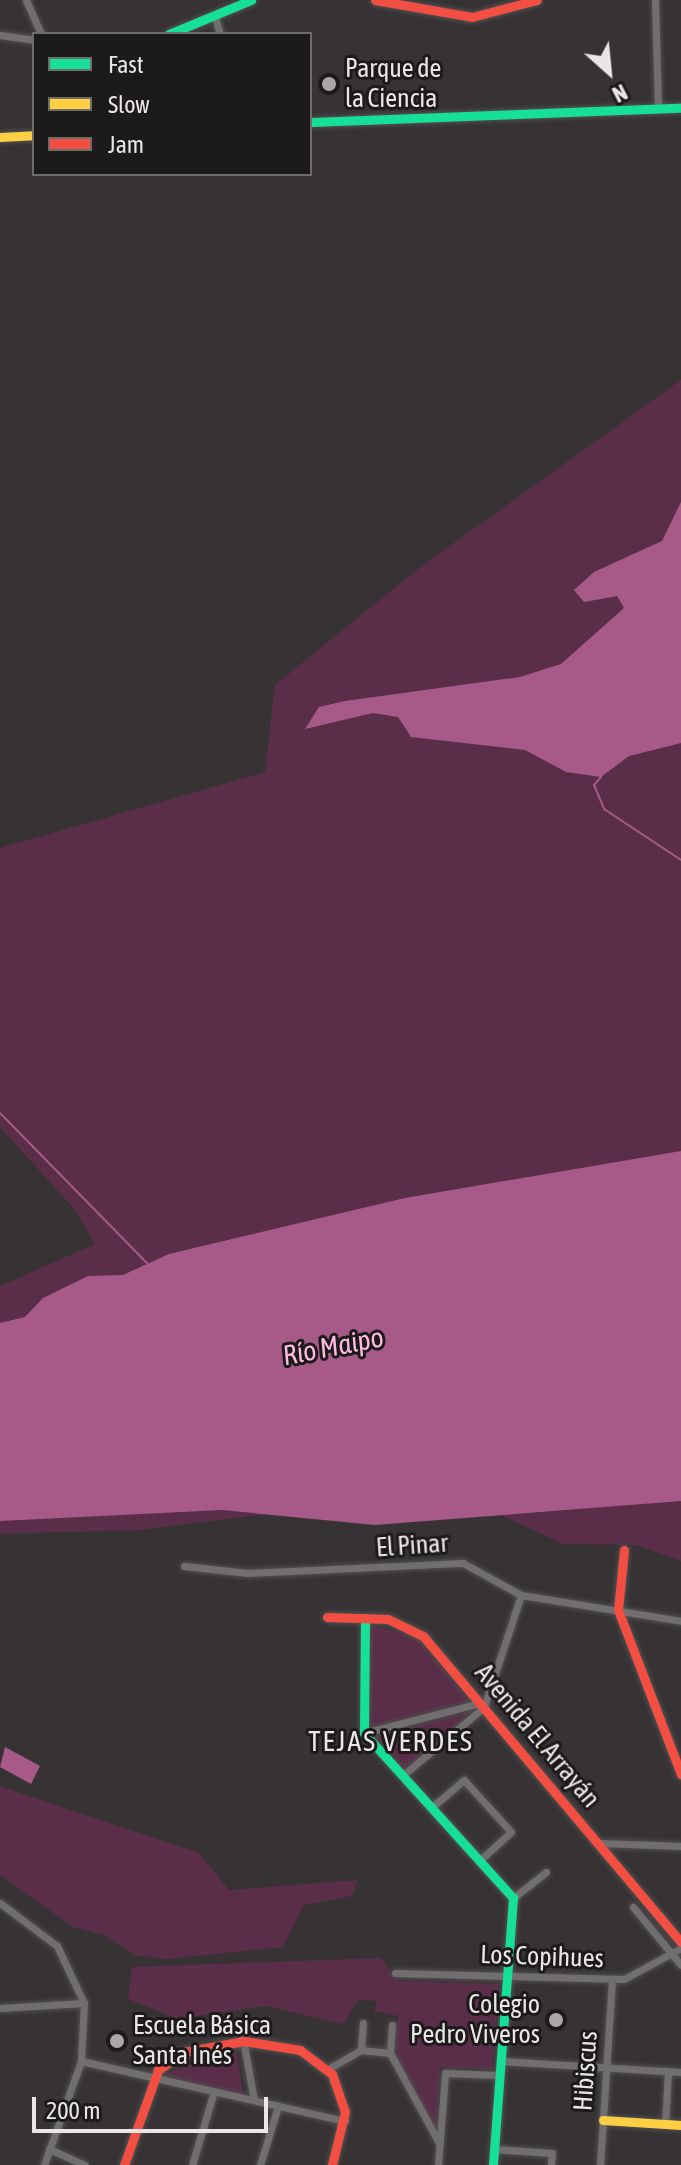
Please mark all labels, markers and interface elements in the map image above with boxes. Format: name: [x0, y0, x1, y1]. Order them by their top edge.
legend: [32, 32, 312, 176]
north arrow: [569, 32, 649, 112]
text: Fast: [108, 51, 144, 78]
place label: Parque de la Ciencia: [345, 53, 441, 114]
marker: Parque de la Ciencia: [320, 75, 338, 93]
text: N: [608, 79, 632, 108]
text: Slow: [108, 91, 150, 118]
text: Jam: [108, 131, 144, 158]
water label: Río Maipo: [280, 1320, 386, 1372]
street label: El Pinar: [375, 1528, 449, 1564]
street label: Avenida El Arrayán: [468, 1658, 606, 1814]
district label: TEJAS VERDES: [308, 1724, 474, 1758]
street label: Los Copihues: [480, 1939, 604, 1975]
place label: Colegio Pedro Viveros: [410, 1989, 540, 2050]
place label: Escuela Básica Santa Inés: [133, 2010, 271, 2072]
marker: Colegio Pedro Viveros: [547, 2011, 565, 2029]
street label: Hibiscus: [568, 2030, 604, 2112]
marker: Escuela Básica Santa Inés: [108, 2032, 126, 2050]
scale bar: [36, 2081, 272, 2131]
text: 200 m: [46, 2097, 100, 2124]

